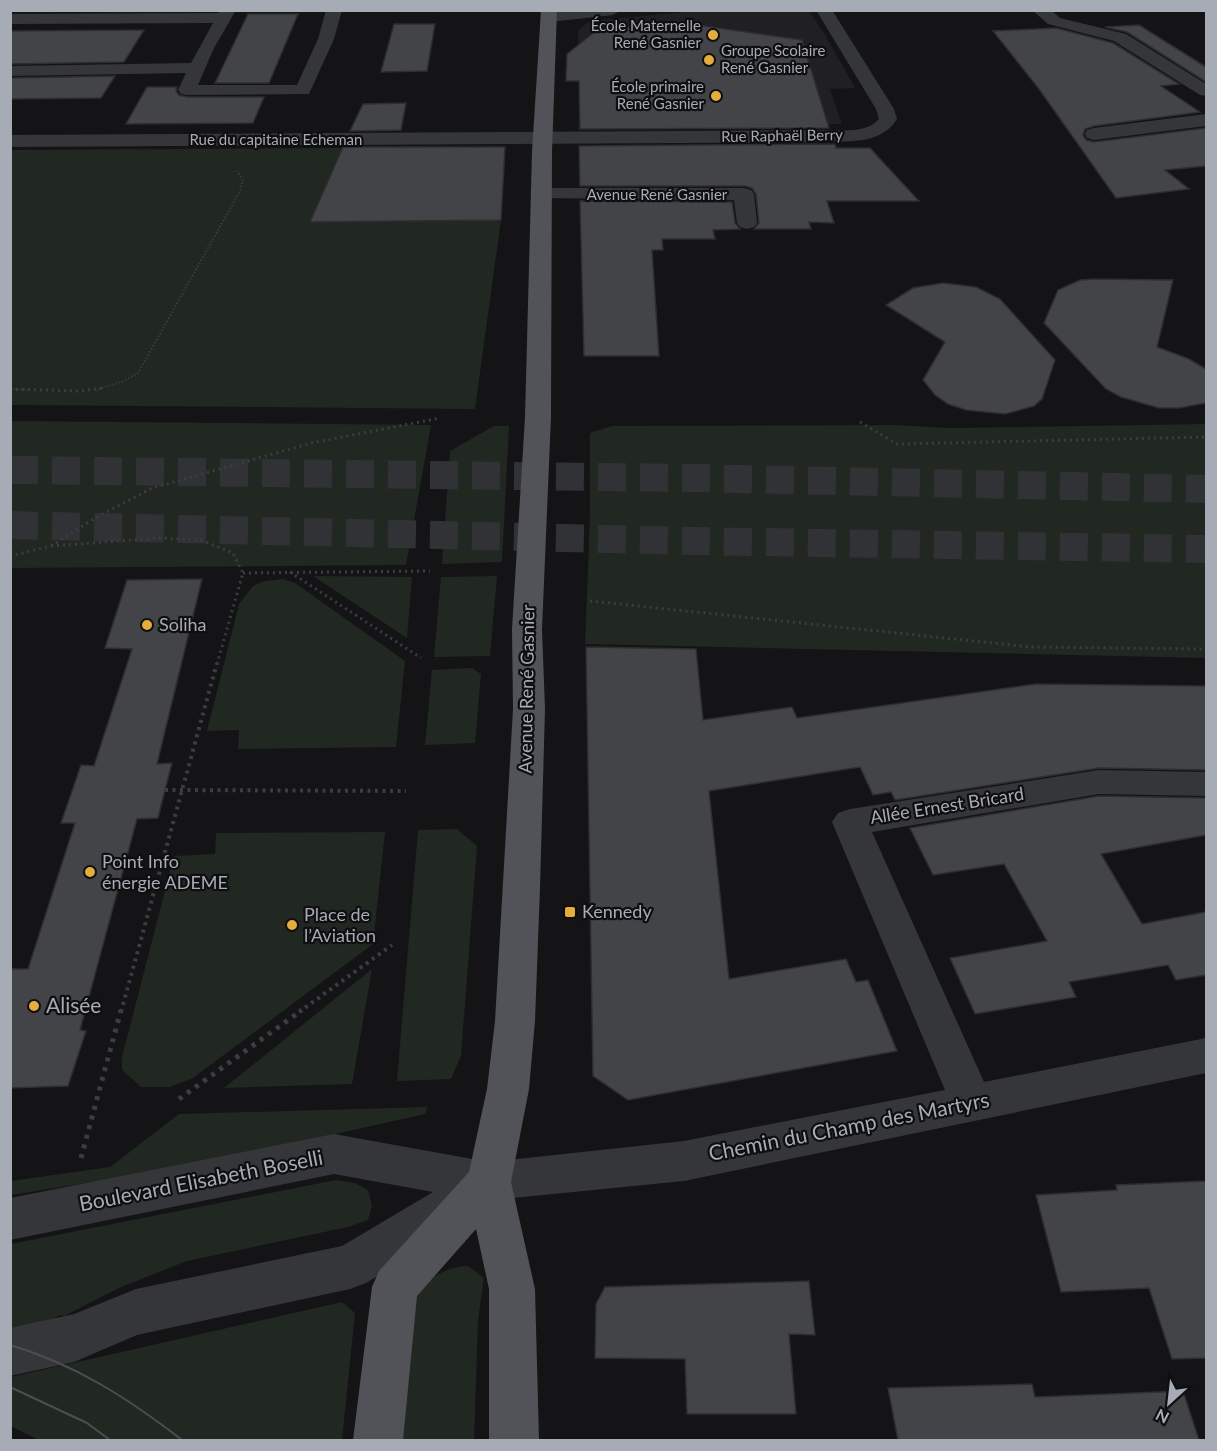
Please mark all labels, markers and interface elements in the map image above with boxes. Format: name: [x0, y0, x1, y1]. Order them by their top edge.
place label: École Maternelle René Gasnier: [591, 16, 702, 51]
marker: École Maternelle René Gasnier: [706, 28, 720, 42]
place label: Groupe Scolaire René Gasnier: [721, 41, 825, 76]
marker: Groupe Scolaire René Gasnier: [702, 53, 716, 67]
place label: École primaire René Gasnier: [611, 77, 705, 112]
marker: École primaire René Gasnier: [709, 89, 723, 103]
street label: Rue Raphaël Berry: [721, 125, 843, 145]
street label: Rue du capitaine Echeman: [190, 130, 362, 148]
street label: Avenue René Gasnier: [587, 185, 728, 203]
street label: Avenue René Gasnier: [514, 604, 538, 774]
place label: Soliha: [159, 613, 206, 635]
marker: Soliha: [140, 618, 154, 632]
street label: Allée Ernest Bricard: [868, 782, 1025, 828]
place label: Point Info énergie ADEME: [102, 850, 228, 893]
marker: Point Info énergie ADEME: [83, 865, 97, 879]
place label: Kennedy: [582, 900, 652, 922]
place label: Place de l’Aviation: [304, 903, 376, 946]
marker: Kennedy: [563, 905, 577, 919]
marker: Place de l’Aviation: [285, 918, 299, 932]
place label: Alisée: [46, 992, 101, 1017]
marker: Alisée: [27, 999, 41, 1013]
street label: Chemin du Champ des Martyrs: [706, 1086, 991, 1165]
street label: Boulevard Elisabeth Boselli: [77, 1144, 325, 1215]
north arrow: [1139, 1373, 1199, 1433]
text: N: [1152, 1406, 1172, 1428]

